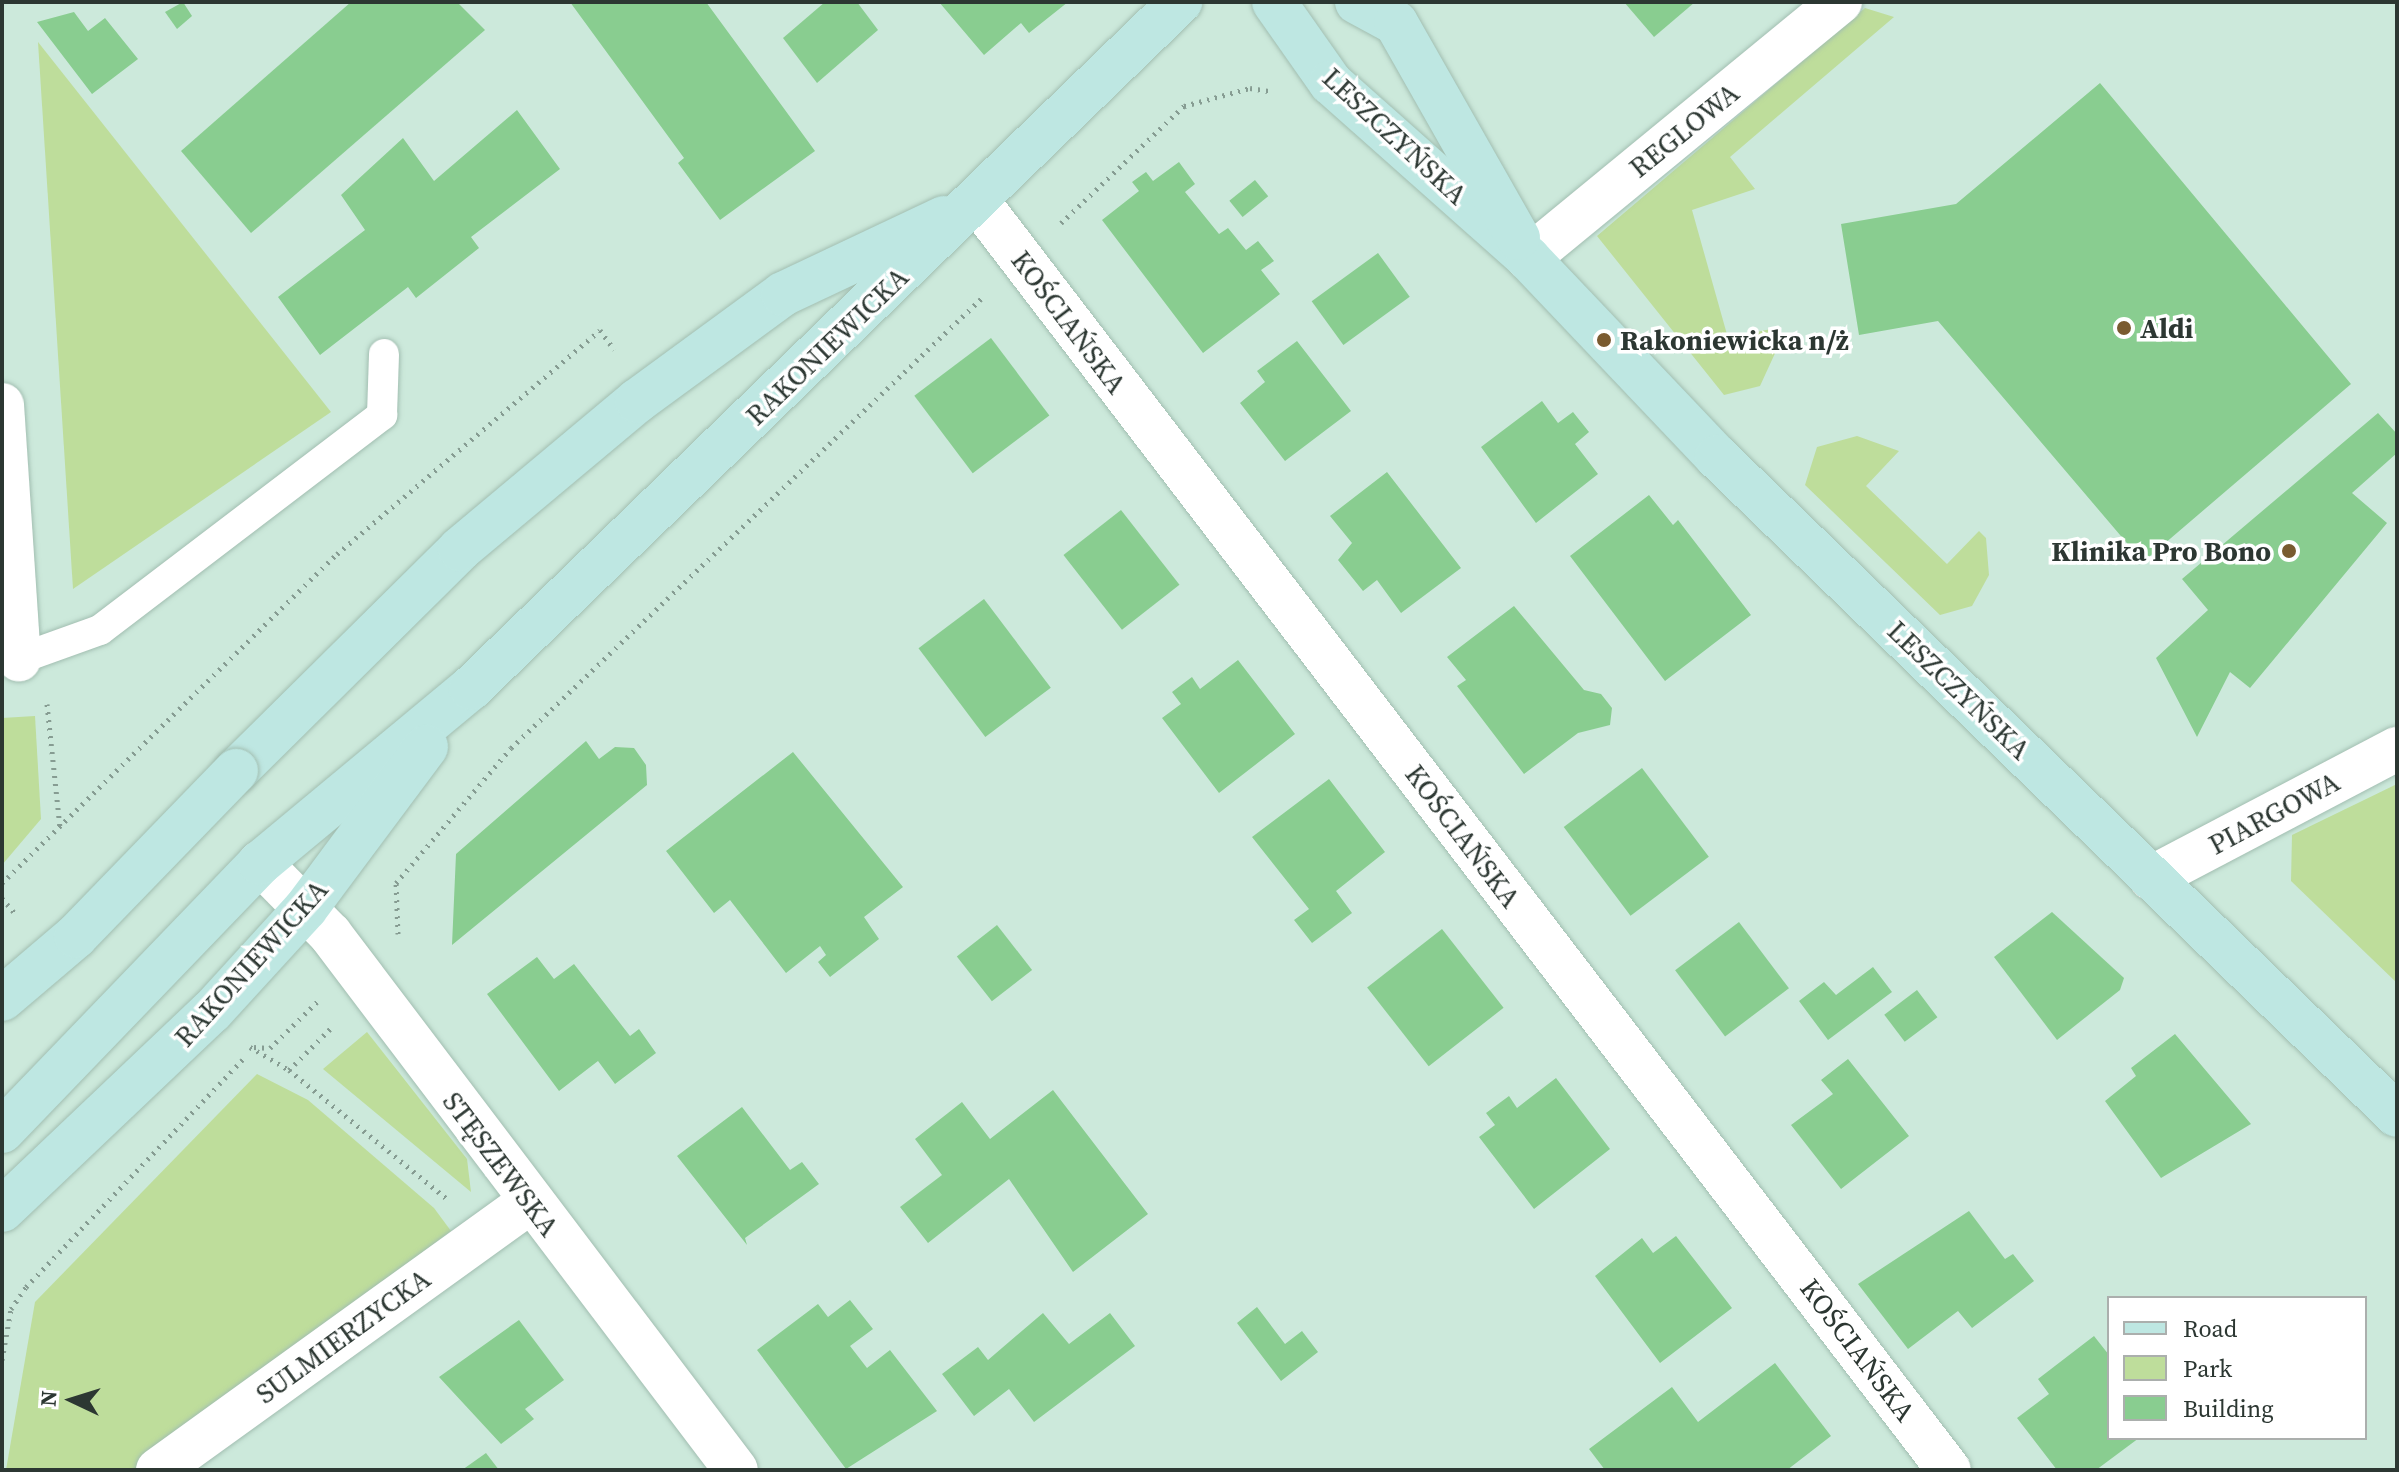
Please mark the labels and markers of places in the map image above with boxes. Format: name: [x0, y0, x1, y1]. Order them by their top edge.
place label: Aldi: [2140, 311, 2193, 345]
marker: Aldi: [2115, 319, 2133, 337]
place label: Rakoniewicka n/ż: [1620, 323, 1849, 357]
marker: Rakoniewicka n/ż: [1595, 331, 1613, 349]
place label: Klinika Pro Bono: [2051, 534, 2271, 568]
marker: Klinika Pro Bono: [2278, 540, 2300, 562]

